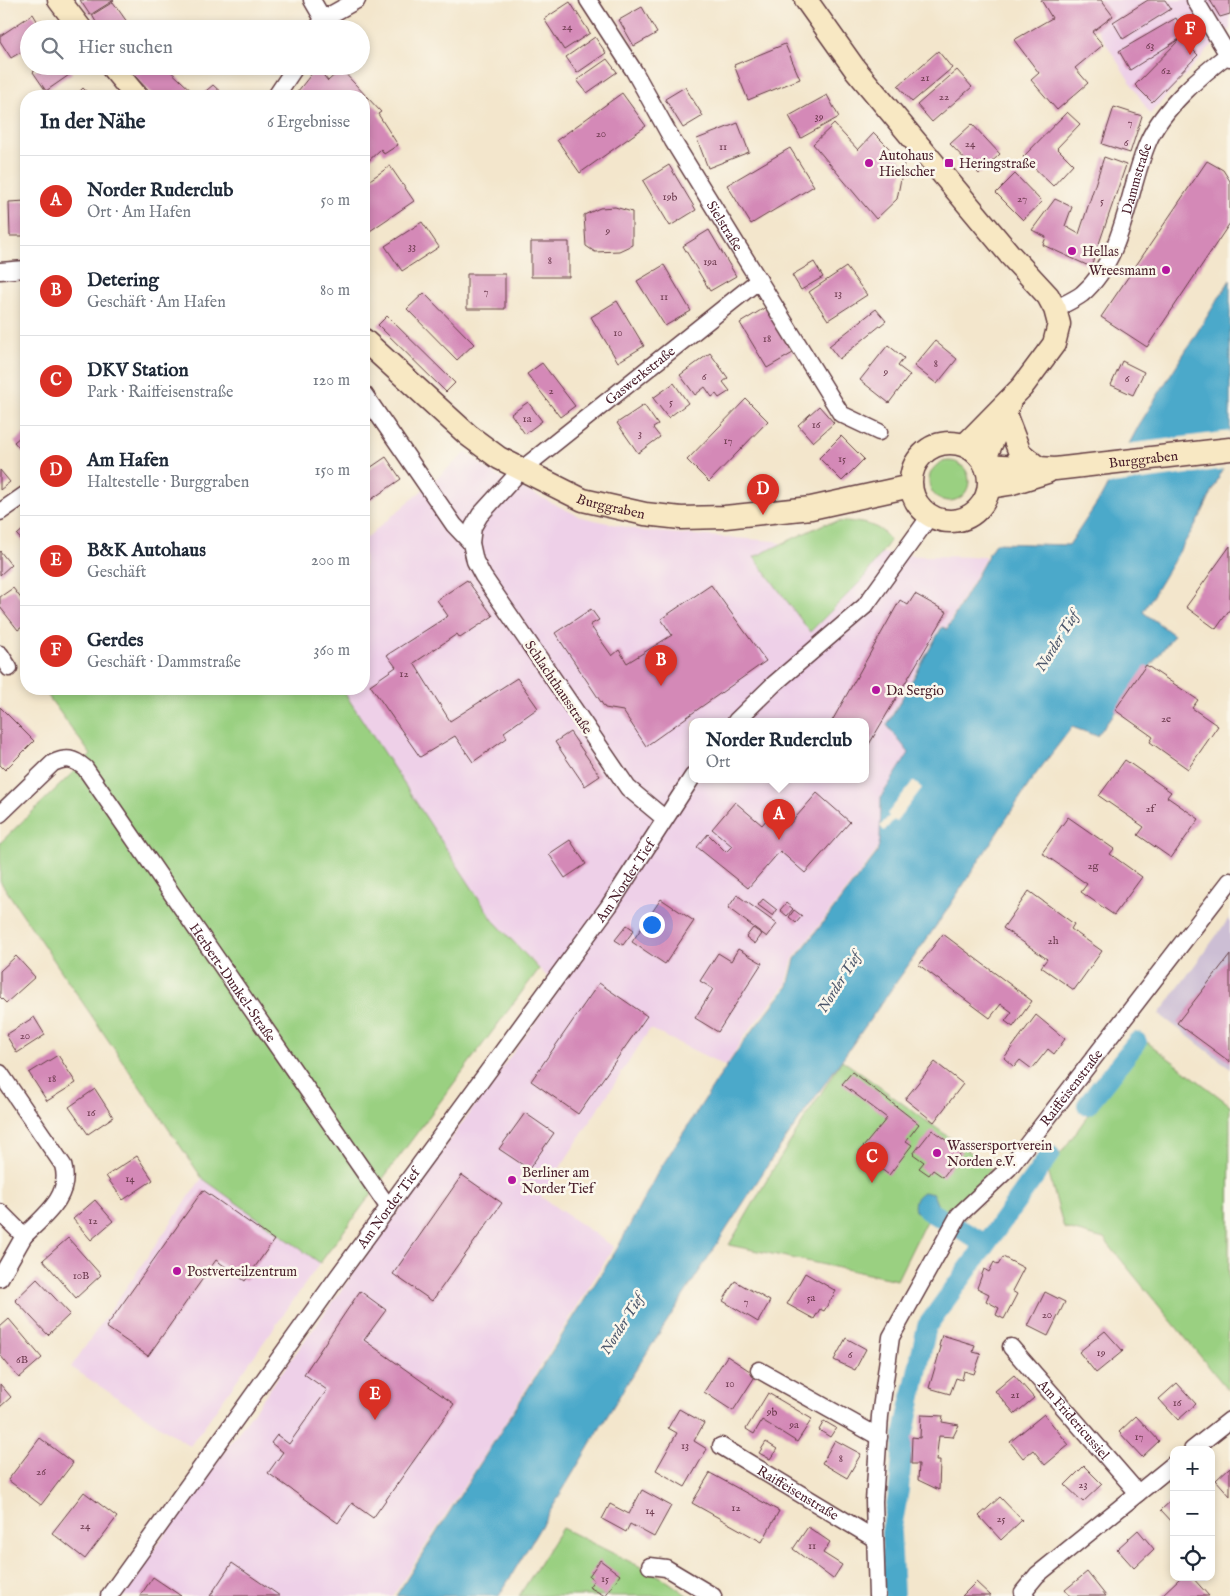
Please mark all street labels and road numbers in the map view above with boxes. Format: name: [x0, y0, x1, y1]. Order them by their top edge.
street label: Dammstraße: [1118, 140, 1157, 217]
street label: Sielstraße: [702, 198, 747, 255]
street label: Gaswerkstraße: [602, 342, 680, 409]
street label: Burggraben: [1108, 447, 1179, 473]
street label: Burggraben: [573, 490, 647, 524]
street label: Schlachthausstraße: [520, 637, 596, 738]
street label: Am Norder Tief: [591, 834, 661, 927]
street label: Herbert-Dunkel-Straße: [185, 920, 280, 1046]
street label: Raiffeisenstraße: [1037, 1046, 1107, 1130]
street label: Am Norder Tief: [353, 1162, 426, 1253]
street label: Am Fridericussiel: [1033, 1375, 1113, 1464]
street label: Raiffeisenstraße: [753, 1462, 842, 1525]

